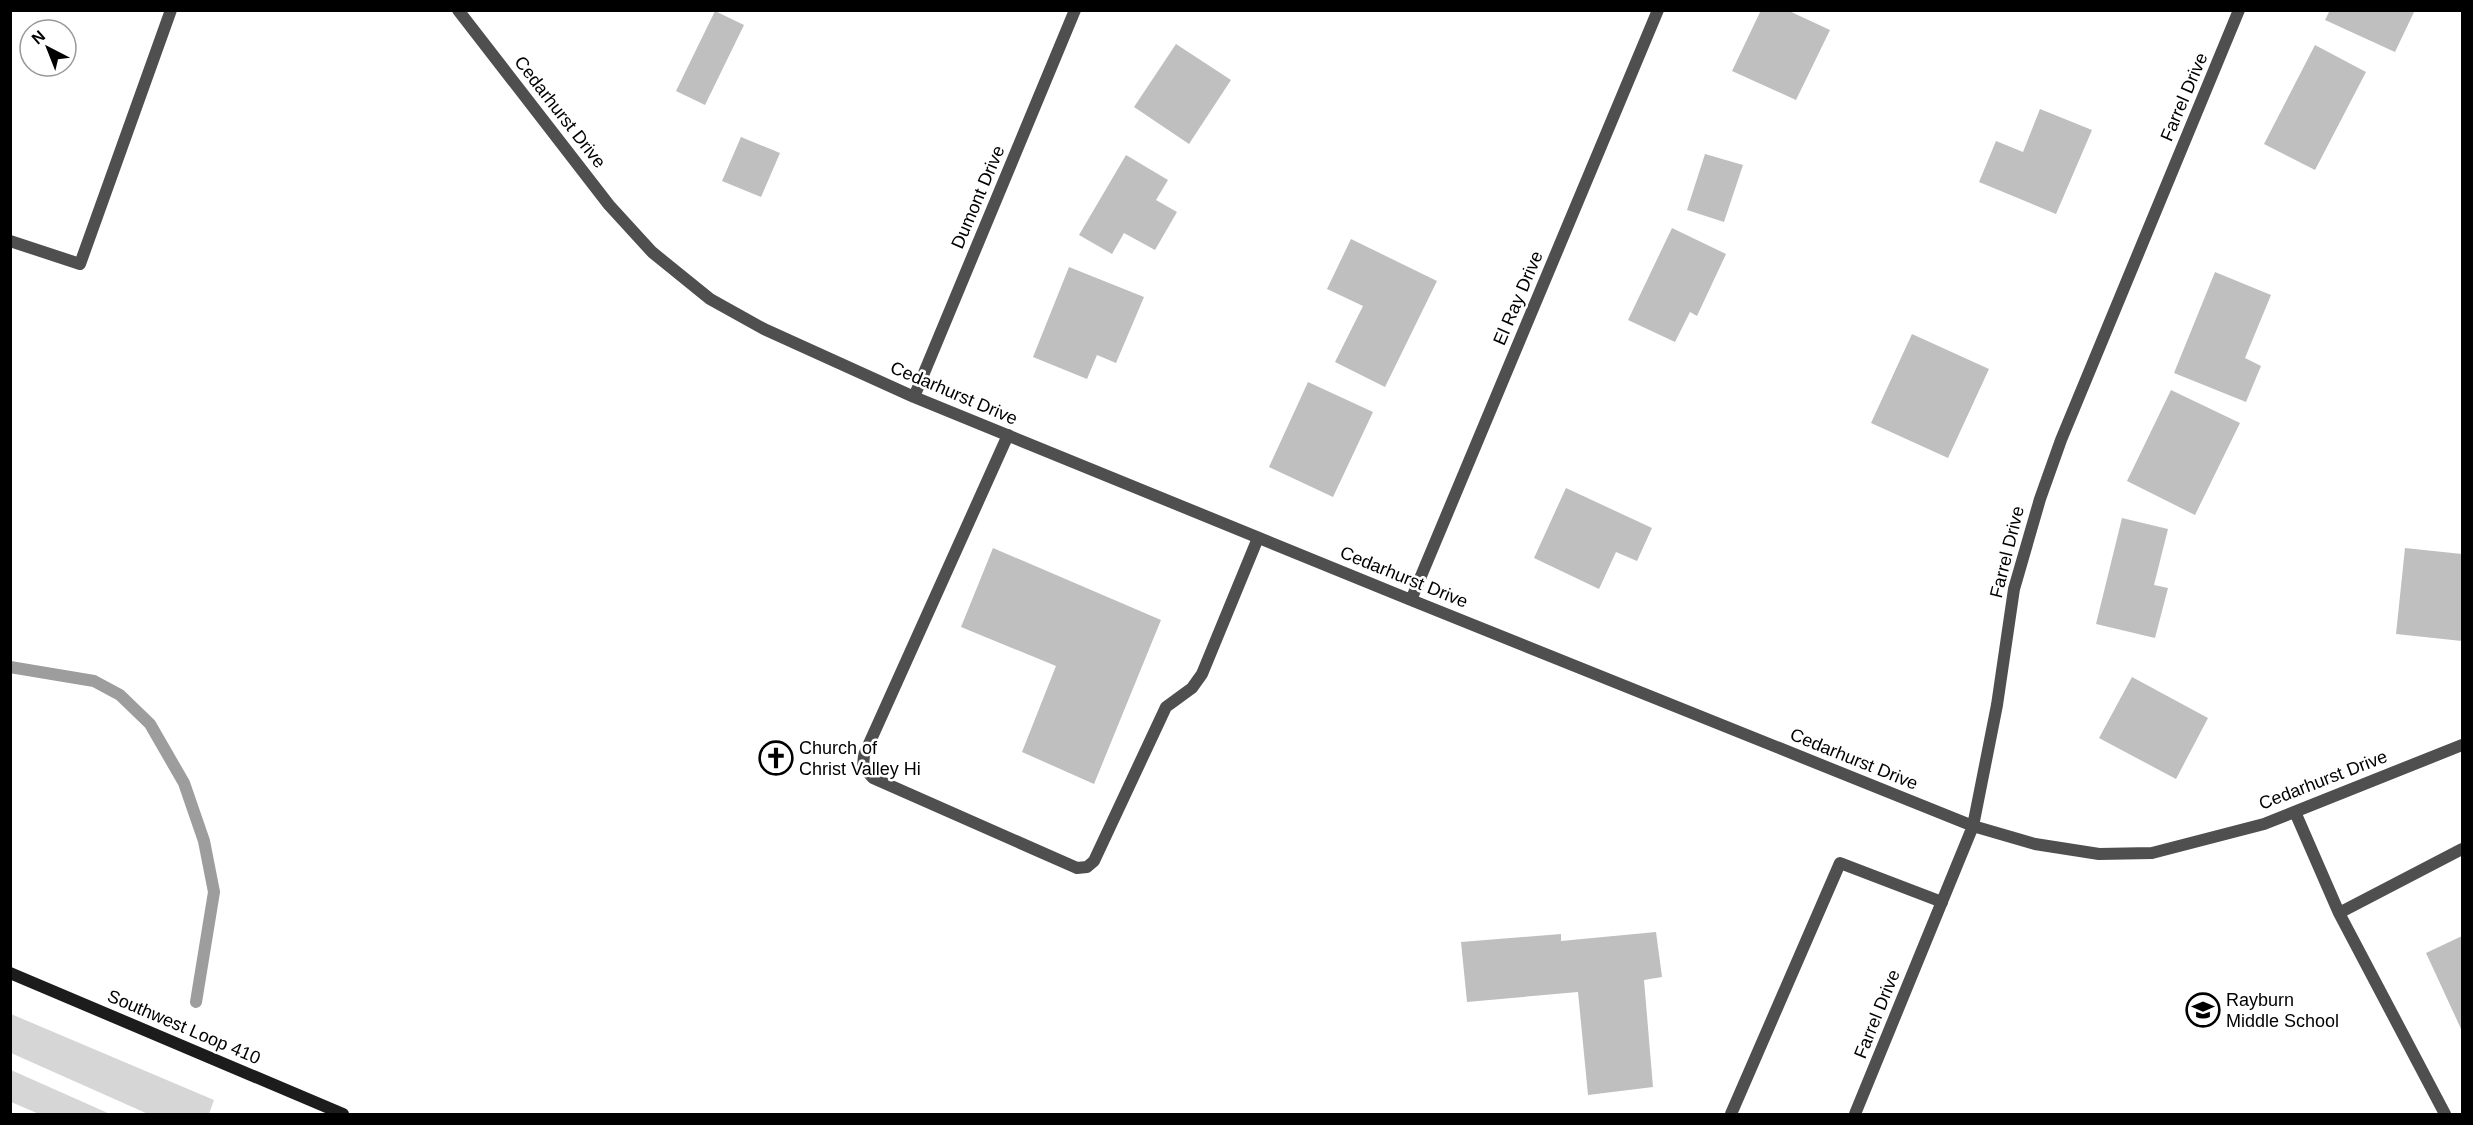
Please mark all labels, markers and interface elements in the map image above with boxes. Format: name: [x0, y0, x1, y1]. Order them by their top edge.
north arrow: [18, 18, 78, 78]
text: N: [28, 27, 48, 47]
street label: Farrel Drive: [2156, 50, 2212, 144]
street label: Cedarhurst Drive: [510, 52, 610, 172]
street label: Dumont Drive: [947, 142, 1009, 252]
street label: El Ray Drive: [1489, 248, 1547, 348]
street label: Cedarhurst Drive: [887, 357, 1021, 429]
street label: Farrel Drive: [1986, 504, 2028, 600]
street label: Cedarhurst Drive: [1337, 542, 1471, 612]
street label: Cedarhurst Drive: [1787, 724, 1921, 794]
place label: Church of Christ Valley Hi: [799, 738, 921, 779]
church icon: Church of Christ Valley Hi: [758, 740, 794, 776]
street label: Cedarhurst Drive: [2256, 746, 2390, 814]
street label: Farrel Drive: [1850, 967, 1904, 1061]
street label: Southwest Loop 410: [105, 986, 263, 1068]
place label: Rayburn Middle School: [2226, 990, 2339, 1031]
school or university icon: Rayburn Middle School: [2185, 992, 2221, 1028]

